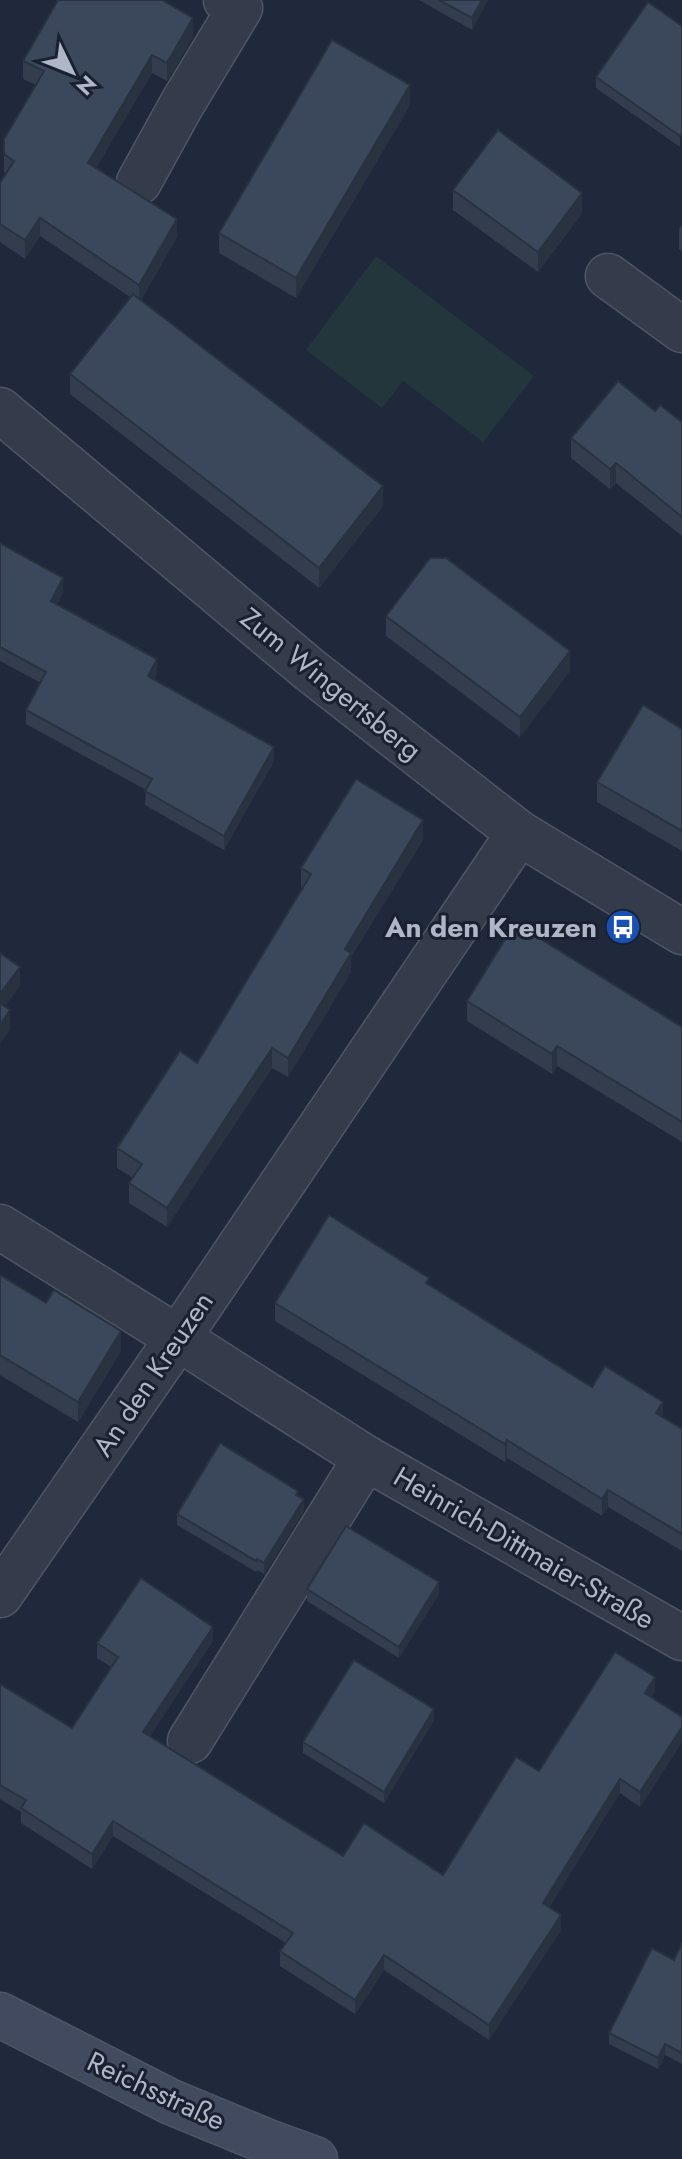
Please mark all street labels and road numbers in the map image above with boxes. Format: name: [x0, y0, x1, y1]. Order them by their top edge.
street label: Zum Wingertsberg: [232, 598, 430, 770]
street label: An den Kreuzen: [83, 1283, 223, 1465]
street label: Heinrich-Dittmaier-Straße: [386, 1457, 662, 1639]
street label: Reichsstraße: [80, 2041, 232, 2141]

